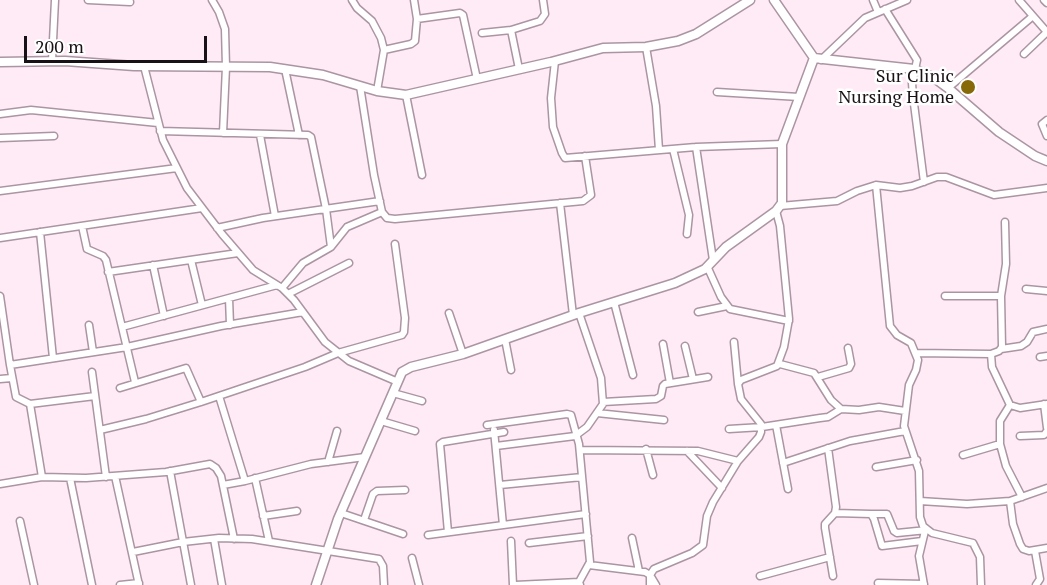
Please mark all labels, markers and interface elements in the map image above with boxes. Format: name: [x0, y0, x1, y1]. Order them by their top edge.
scale bar: [27, 24, 210, 62]
text: 200 m: [35, 34, 84, 58]
place label: Sur Clinic Nursing Home: [838, 66, 954, 109]
marker: Sur Clinic Nursing Home: [959, 78, 977, 96]

